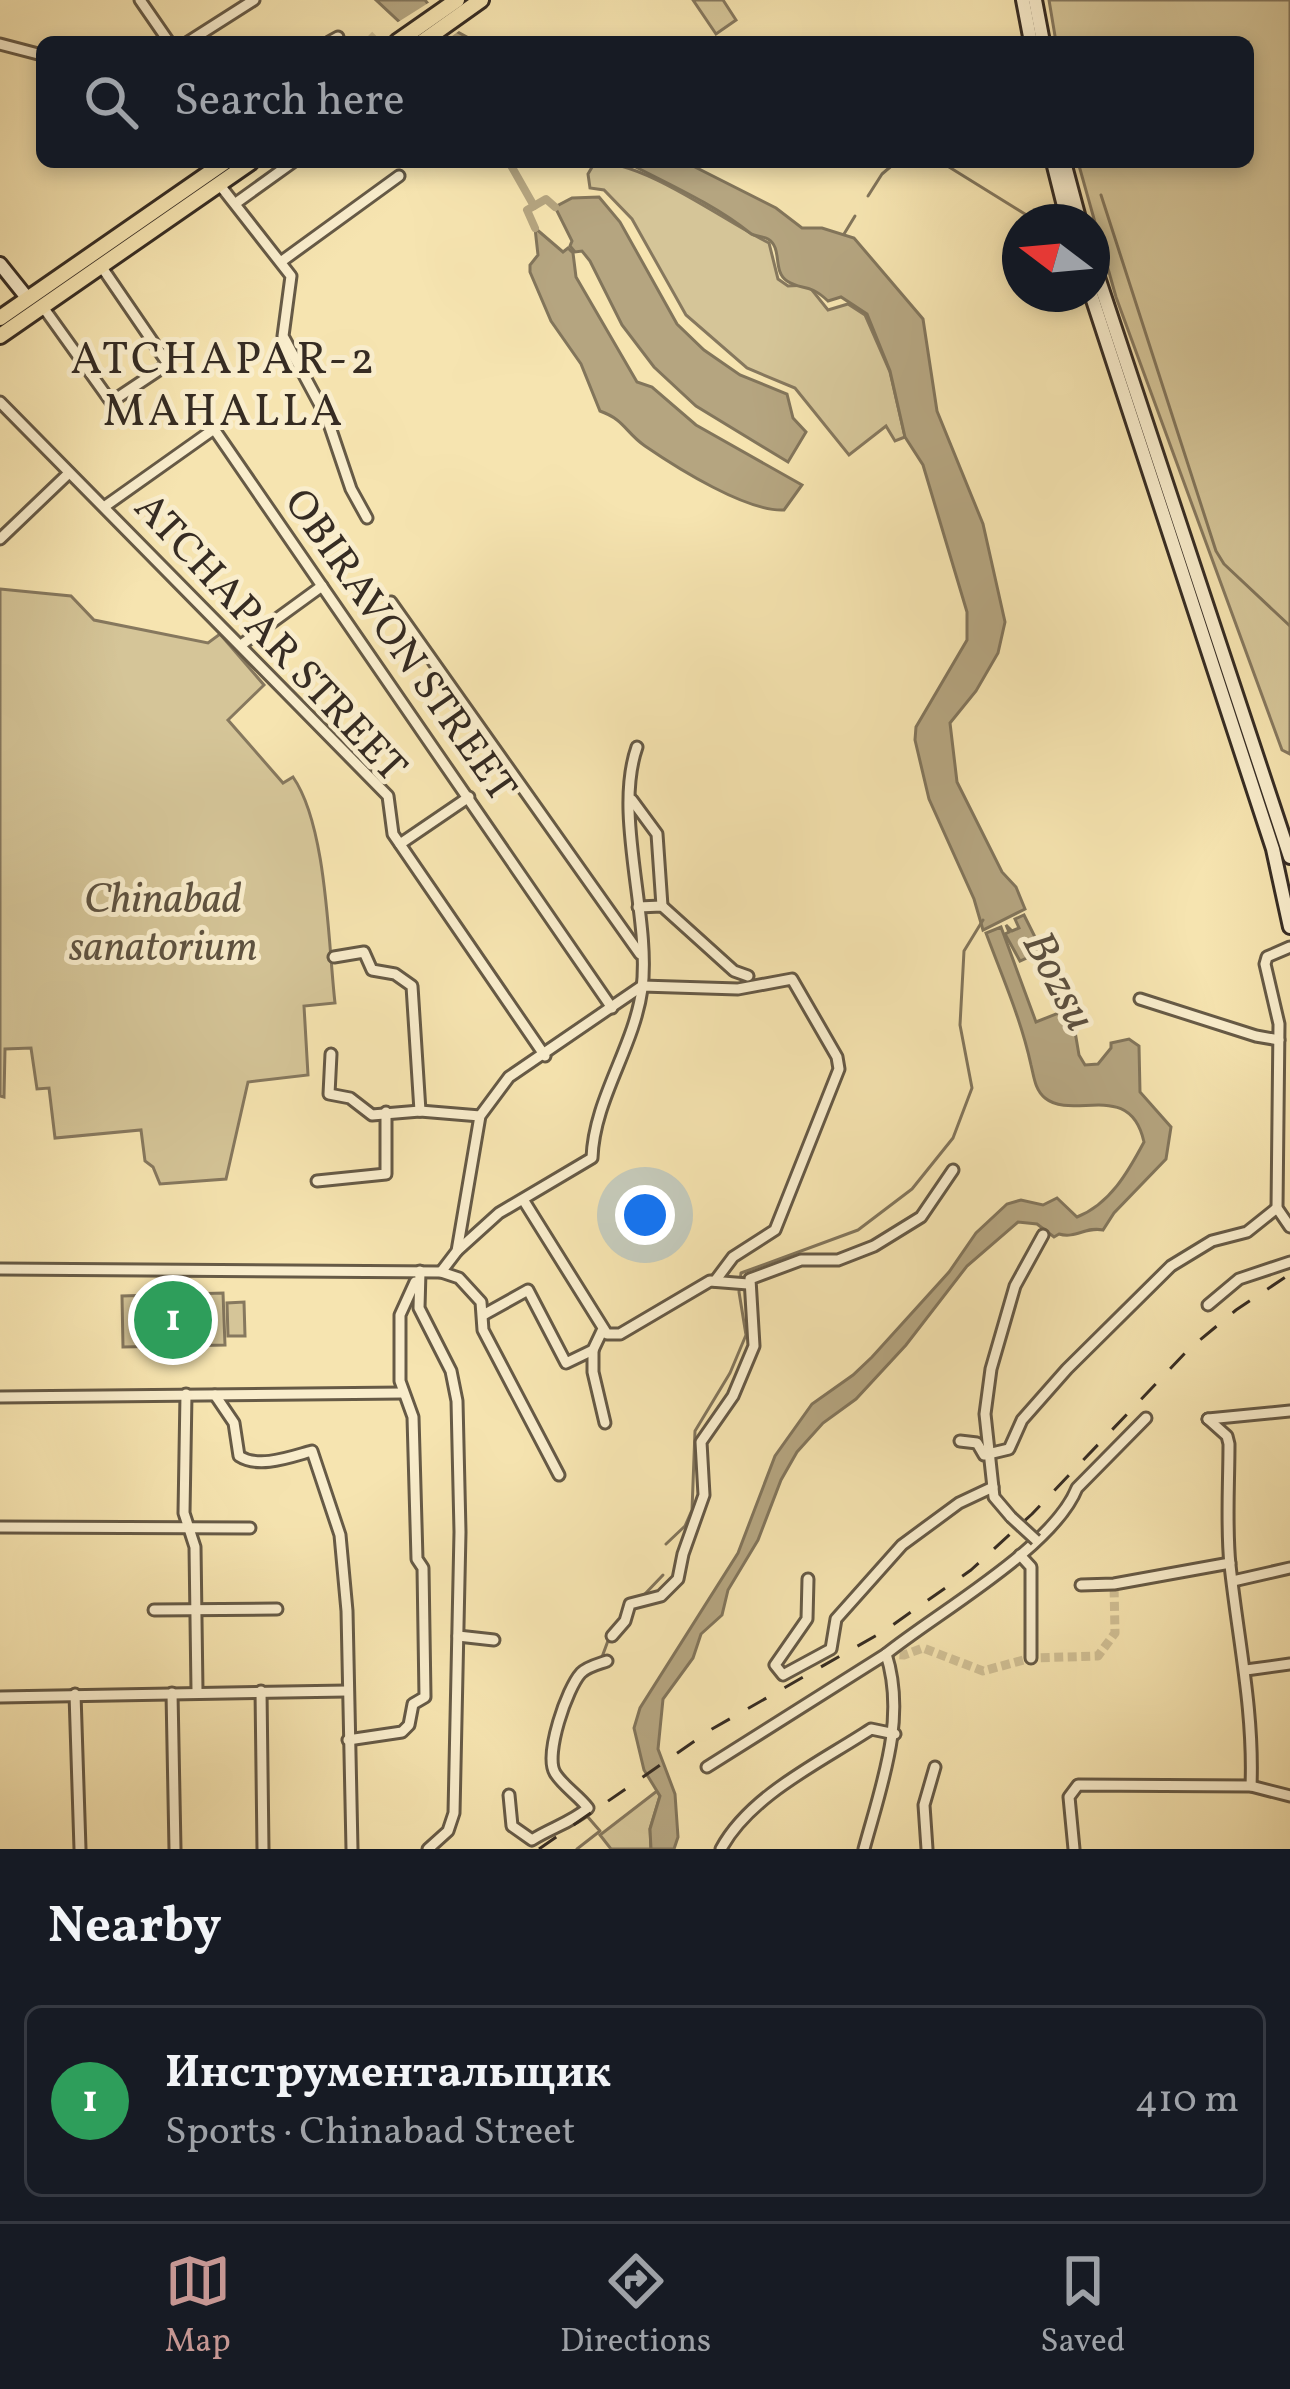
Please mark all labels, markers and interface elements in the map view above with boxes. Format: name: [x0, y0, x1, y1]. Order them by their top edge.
search box: [36, 36, 1254, 168]
icon: search: [78, 69, 144, 135]
text: Search here: [174, 71, 405, 134]
north arrow: [1002, 204, 1110, 312]
district label: ATCHAPAR-2 MAHALLA: [71, 330, 377, 445]
street label: OBIRAVON STREET: [268, 478, 529, 815]
street label: ATCHAPAR STREET: [119, 481, 419, 797]
park label: Chinabad sanatorium: [69, 872, 257, 979]
water label: Bozsu: [1005, 921, 1109, 1043]
your location: [615, 1185, 675, 1245]
pin: 1: [134, 1275, 212, 1365]
text: Nearby: [48, 1892, 222, 1963]
text: Инструментальщик: [165, 2043, 611, 2106]
text: 1: [82, 2074, 98, 2128]
text: 410 m: [1135, 2074, 1239, 2128]
text: Sports · Chinabad Street: [165, 2106, 576, 2160]
tab: Map: [165, 2248, 231, 2366]
tab: Directions: [560, 2248, 711, 2366]
tab: Saved: [1040, 2248, 1125, 2366]

